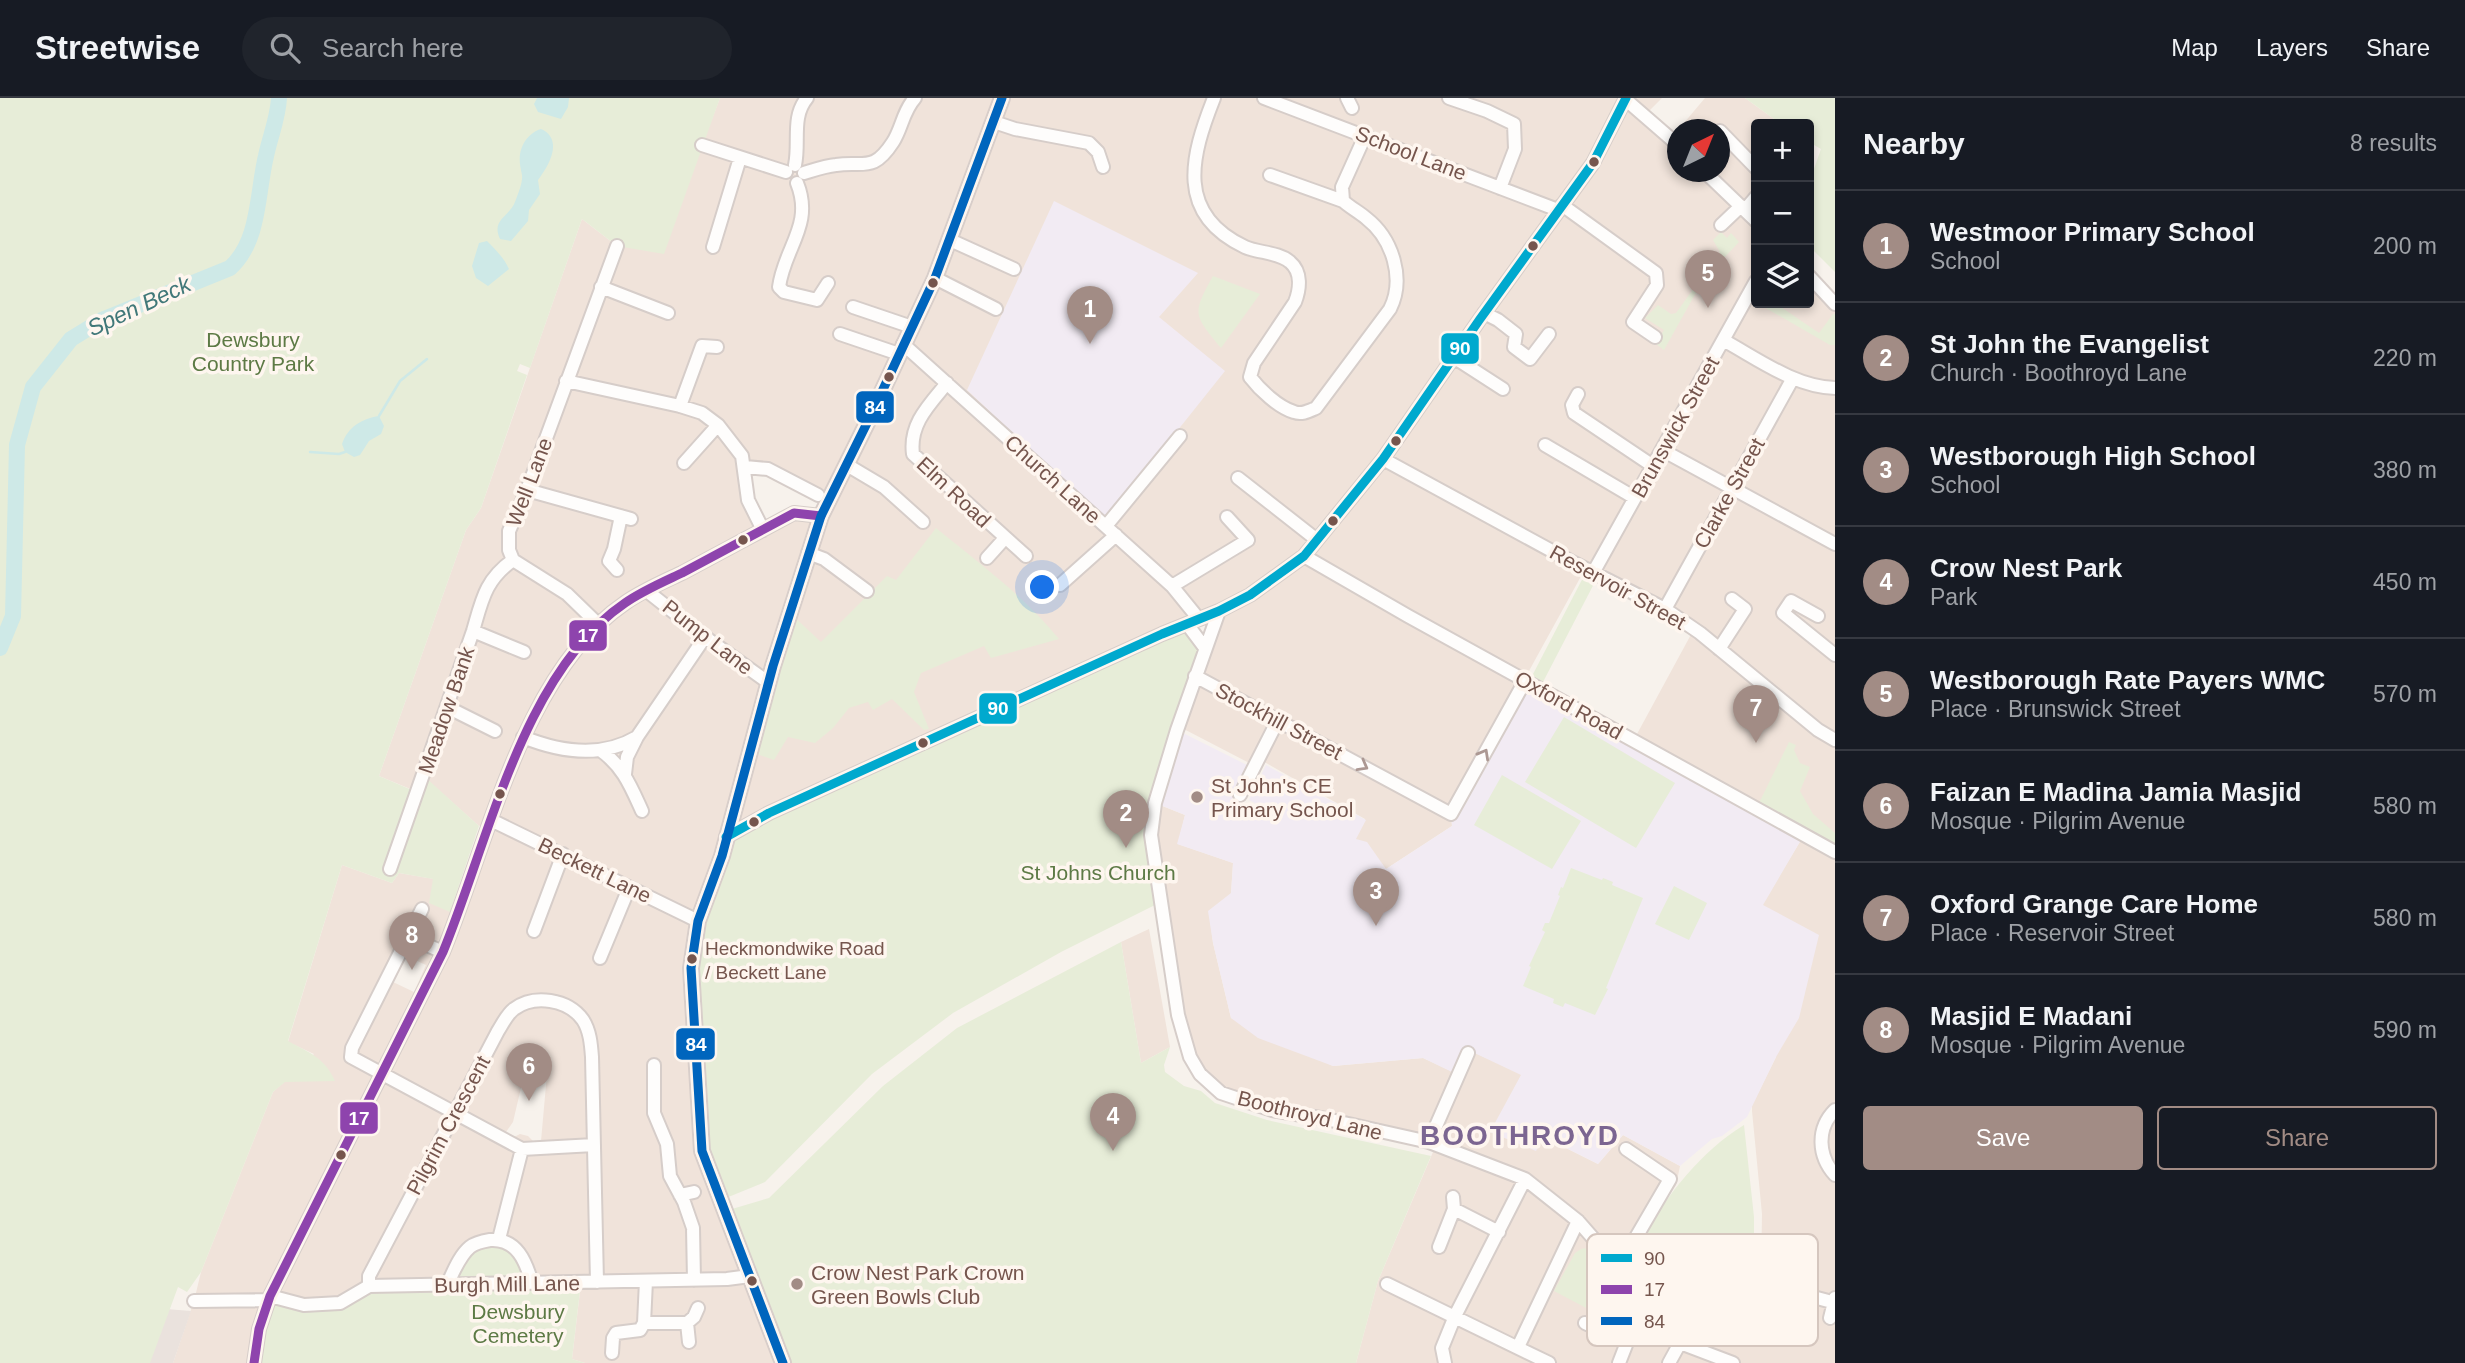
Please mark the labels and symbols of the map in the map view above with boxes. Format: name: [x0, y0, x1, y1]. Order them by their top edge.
north arrow: [1667, 119, 1730, 182]
street label: School Lane: [1352, 121, 1470, 185]
unlabelled marker: [1587, 155, 1601, 169]
unlabelled marker: [1526, 239, 1540, 253]
pin: 5: [1685, 250, 1731, 308]
water label: Spen Beck: [83, 270, 196, 341]
unlabelled marker: [926, 276, 940, 290]
pin: 1: [1067, 286, 1113, 344]
park label: Dewsbury Country Park: [192, 328, 315, 375]
line badge: 90: [1440, 332, 1480, 365]
text: 90: [1449, 338, 1471, 359]
street label: Brunswick Street: [1627, 352, 1723, 501]
unlabelled marker: [882, 370, 896, 384]
line badge: 84: [855, 390, 895, 424]
text: 84: [864, 397, 886, 418]
street label: Church Lane: [1001, 430, 1105, 528]
street label: Well Lane: [502, 434, 556, 530]
unlabelled marker: [1389, 434, 1403, 448]
street label: Clarke Street: [1689, 434, 1769, 552]
street label: Elm Road: [912, 452, 996, 532]
unlabelled marker: [1326, 514, 1340, 528]
unlabelled marker: [736, 533, 750, 547]
street label: Reservoir Street: [1546, 540, 1690, 634]
your location: [1025, 570, 1059, 604]
street label: Pump Lane: [659, 595, 757, 679]
line badge: 17: [568, 619, 608, 652]
text: 17: [577, 625, 599, 646]
street label: Meadow Bank: [413, 643, 479, 777]
street label: Oxford Road: [1511, 666, 1627, 744]
street label: Stockhill Street: [1212, 678, 1346, 764]
pin: 7: [1733, 685, 1779, 743]
line badge: 90: [978, 692, 1018, 725]
text: 90: [987, 698, 1009, 719]
unlabelled marker: [916, 736, 930, 750]
one-way arrow: [1476, 749, 1489, 761]
one-way arrow: [1356, 758, 1369, 771]
place label: St John's CE Primary School: [1211, 774, 1353, 821]
unlabelled marker: [493, 787, 507, 801]
marker: St John's CE Primary School: [1189, 789, 1205, 805]
pin: 2: [1103, 790, 1149, 848]
unlabelled marker: [747, 815, 761, 829]
street label: Beckett Lane: [535, 833, 655, 907]
park label: St Johns Church: [1020, 861, 1176, 884]
pin: 3: [1353, 868, 1399, 926]
pin: 8: [389, 912, 435, 970]
place label: Heckmondwike Road / Beckett Lane: [705, 938, 885, 983]
marker: Heckmondwike Road / Beckett Lane: [685, 952, 699, 966]
line badge: 84: [675, 1027, 716, 1061]
text: 84: [685, 1034, 707, 1055]
pin: 6: [506, 1043, 552, 1101]
street label: Pilgrim Crescent: [402, 1051, 494, 1198]
street label: Boothroyd Lane: [1235, 1086, 1385, 1144]
pin: 4: [1090, 1093, 1136, 1151]
line badge: 17: [339, 1101, 379, 1135]
text: 17: [348, 1108, 370, 1129]
district label: BOOTHROYD: [1420, 1120, 1620, 1151]
unlabelled marker: [334, 1148, 348, 1162]
legend: [1587, 1234, 1818, 1346]
text: 90: [1644, 1248, 1665, 1269]
place label: Crow Nest Park Crown Green Bowls Club: [811, 1261, 1025, 1308]
street label: Burgh Mill Lane: [434, 1271, 580, 1297]
unlabelled marker: [745, 1274, 759, 1288]
marker: Crow Nest Park Crown Green Bowls Club: [789, 1276, 805, 1292]
text: 17: [1644, 1279, 1665, 1300]
park label: Dewsbury Cemetery: [471, 1300, 565, 1347]
text: 84: [1644, 1311, 1666, 1332]

